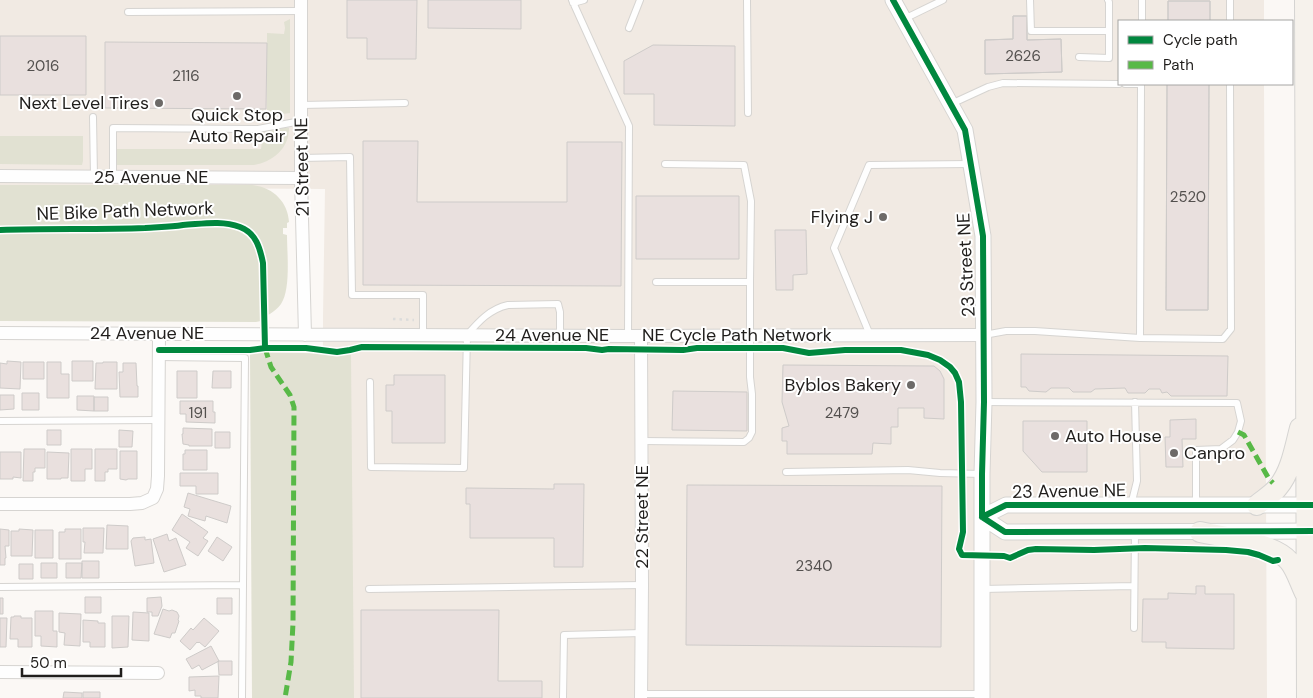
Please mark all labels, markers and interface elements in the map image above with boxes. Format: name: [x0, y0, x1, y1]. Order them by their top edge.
legend: [1118, 20, 1293, 85]
text: Cycle path: [1163, 30, 1238, 50]
house number: 2626: [1005, 46, 1041, 66]
text: Path: [1163, 55, 1194, 75]
house number: 2016: [27, 56, 59, 76]
house number: 2116: [172, 66, 200, 86]
marker: Quick Stop Auto Repair: [231, 90, 243, 102]
place label: Next Level Tires: [19, 91, 149, 115]
marker: Next Level Tires: [153, 97, 165, 109]
place label: Quick Stop Auto Repair: [189, 103, 286, 148]
street label: 21 Street NE: [289, 117, 315, 217]
street label: 25 Avenue NE: [94, 165, 208, 189]
house number: 2520: [1170, 187, 1206, 207]
street label: NE Bike Path Network: [36, 196, 214, 226]
place label: Flying J: [811, 205, 873, 229]
marker: Flying J: [877, 211, 889, 223]
street label: 23 Street NE: [951, 212, 981, 318]
street label: 24 Avenue NE: [90, 321, 204, 345]
street label: 24 Avenue NE: [495, 323, 609, 347]
street label: NE Cycle Path Network: [642, 323, 832, 347]
place label: Byblos Bakery: [784, 373, 901, 397]
marker: Byblos Bakery: [905, 379, 917, 391]
house number: 191: [189, 403, 207, 423]
house number: 2479: [825, 403, 859, 423]
place label: Auto House: [1065, 424, 1162, 448]
marker: Auto House: [1049, 430, 1061, 442]
place label: Canpro: [1184, 441, 1245, 465]
marker: Canpro: [1168, 447, 1180, 459]
street label: 22 Street NE: [630, 465, 654, 569]
street label: 23 Avenue NE: [1012, 478, 1126, 504]
house number: 2340: [796, 556, 832, 576]
scale bar: [22, 646, 121, 678]
text: 50 m: [30, 653, 67, 673]

